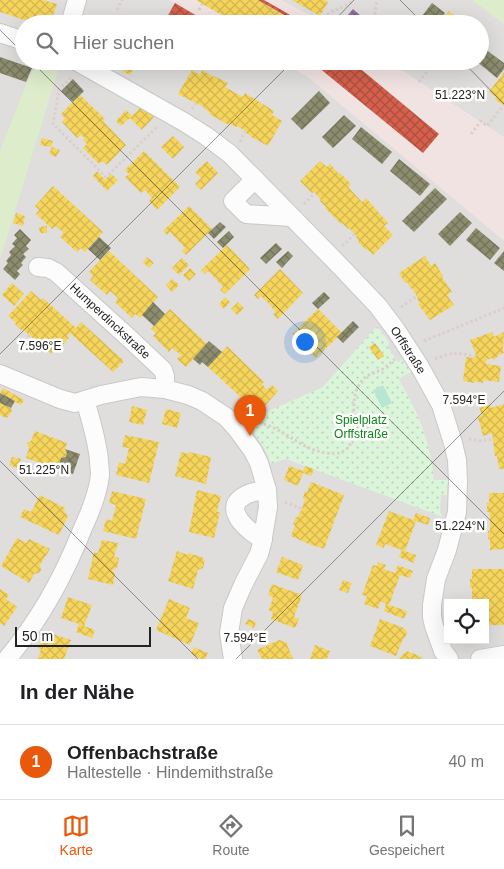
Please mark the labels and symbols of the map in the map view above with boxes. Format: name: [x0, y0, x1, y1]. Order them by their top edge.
text: 51.223°N: [435, 88, 485, 102]
street label: Humperdinckstraße: [67, 280, 153, 362]
street label: Orffstraße: [387, 324, 429, 377]
your location: [292, 329, 318, 355]
text: 7.596°E: [19, 339, 61, 353]
text: 7.594°E: [443, 393, 485, 407]
pin: 1: [234, 395, 266, 436]
park label: Spielplatz Orffstraße: [334, 413, 388, 441]
text: 51.225°N: [19, 463, 69, 477]
text: 51.224°N: [435, 519, 485, 533]
scale bar: [15, 624, 151, 647]
text: 7.594°E: [224, 631, 266, 645]

